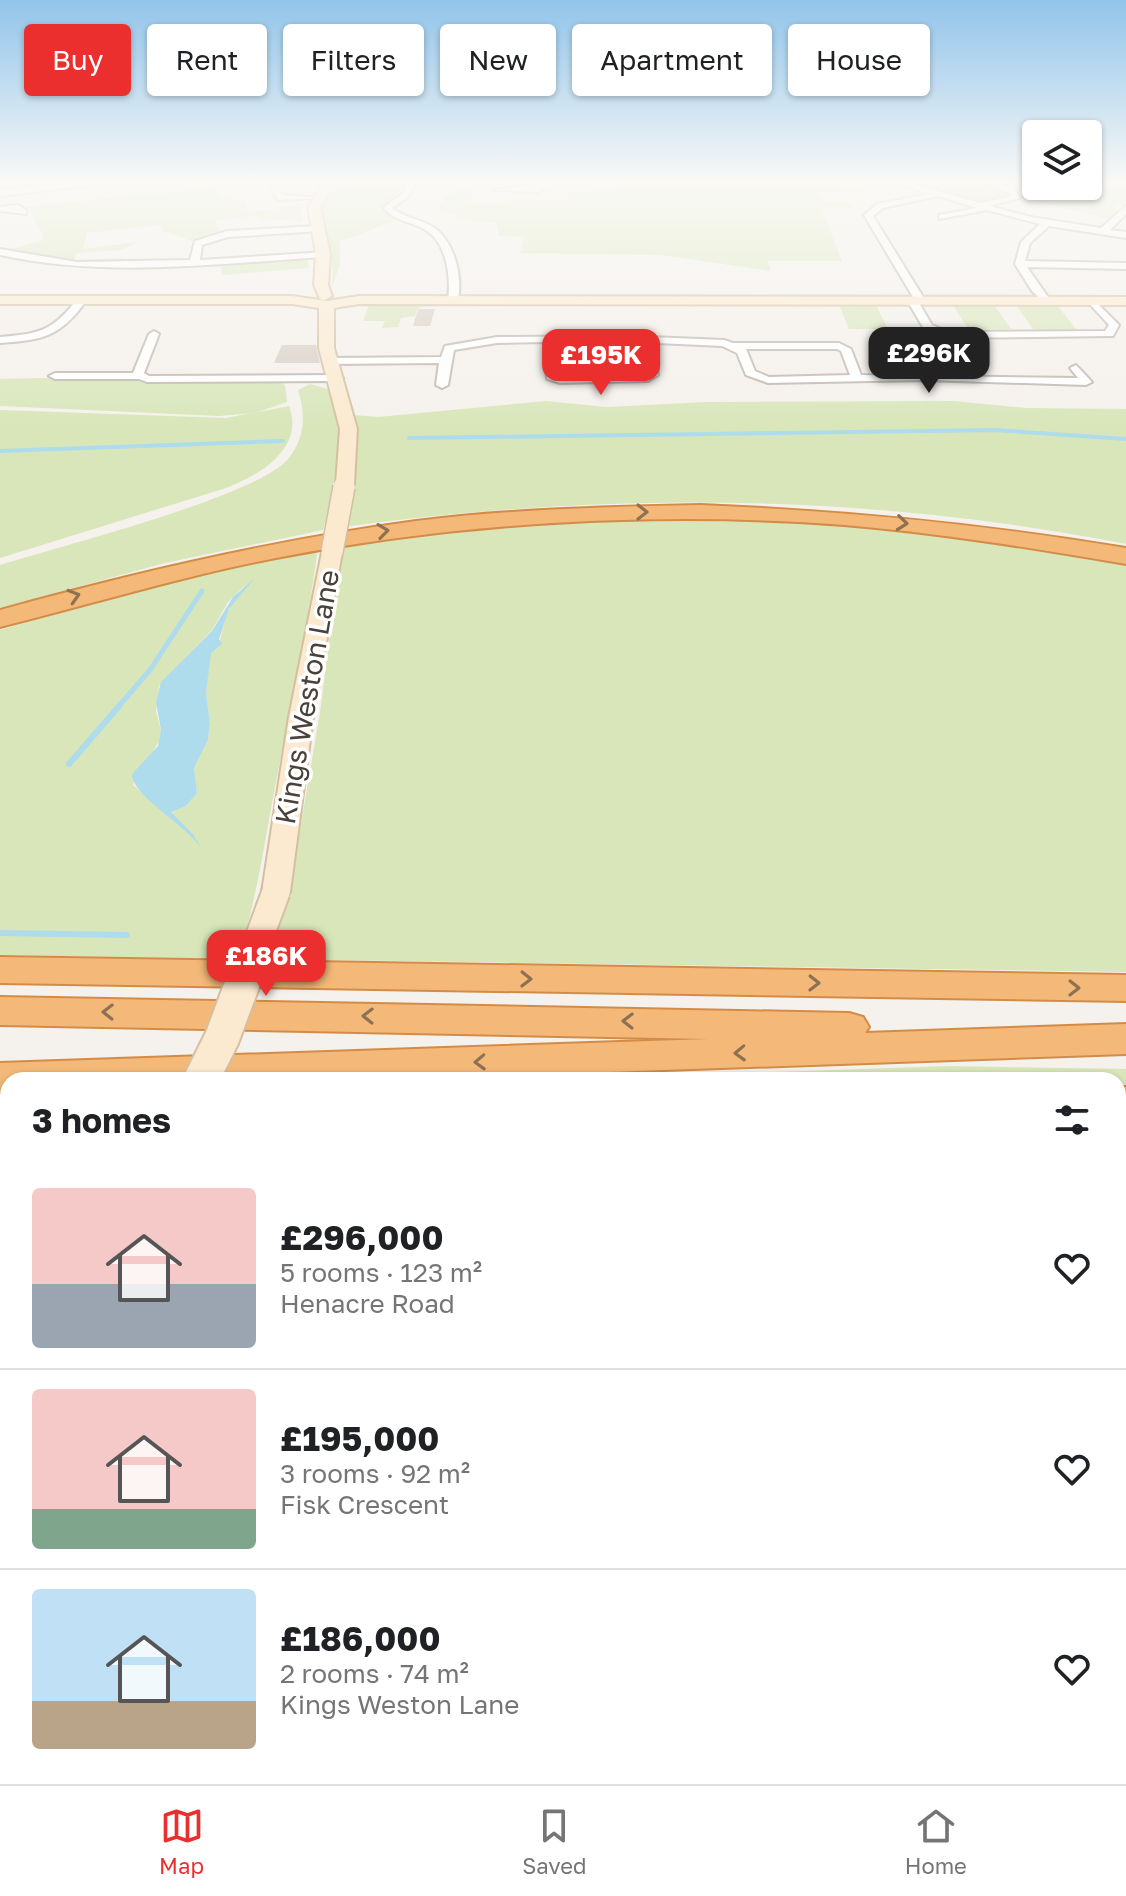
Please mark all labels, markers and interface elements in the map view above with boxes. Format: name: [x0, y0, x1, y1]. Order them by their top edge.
chip: Buy: [24, 24, 131, 96]
chip: Rent: [147, 24, 267, 96]
chip: Filters: [283, 24, 424, 96]
chip: New: [440, 24, 556, 96]
chip: Apartment: [572, 24, 772, 96]
chip: House: [788, 24, 930, 96]
map controls: [1022, 120, 1102, 200]
button: layers: [1022, 120, 1102, 200]
pin: £296K: [873, 327, 985, 395]
pin: £195K: [545, 329, 657, 397]
text: £296K: [887, 337, 971, 368]
text: £195K: [560, 339, 642, 370]
one-way arrow: [636, 503, 649, 521]
one-way arrow: [896, 514, 909, 531]
one-way arrow: [377, 523, 390, 540]
street label: Kings Weston Lane: [268, 567, 345, 827]
one-way arrow: [67, 589, 81, 605]
pin: £186K: [210, 930, 322, 998]
text: £186K: [225, 940, 307, 971]
one-way arrow: [520, 970, 533, 988]
one-way arrow: [808, 975, 821, 992]
one-way arrow: [1068, 979, 1081, 996]
one-way arrow: [101, 1003, 114, 1021]
one-way arrow: [361, 1008, 374, 1025]
one-way arrow: [621, 1012, 634, 1030]
one-way arrow: [733, 1044, 746, 1061]
one-way arrow: [473, 1053, 486, 1070]
icon: filters: [1050, 1098, 1094, 1142]
text: 3 homes: [32, 1100, 171, 1140]
text: £296,000: [280, 1217, 444, 1257]
icon: home: [96, 1220, 192, 1316]
icon: heart: [1050, 1246, 1094, 1290]
text: 5 rooms · 123 m²: [280, 1257, 482, 1288]
text: Henacre Road: [280, 1288, 455, 1319]
text: £195,000: [280, 1418, 439, 1458]
icon: home: [96, 1421, 192, 1517]
icon: heart: [1050, 1447, 1094, 1491]
text: 3 rooms · 92 m²: [280, 1458, 470, 1489]
text: Fisk Crescent: [280, 1489, 449, 1520]
text: £186,000: [280, 1618, 440, 1658]
icon: home: [96, 1621, 192, 1717]
icon: heart: [1050, 1647, 1094, 1691]
text: 2 rooms · 74 m²: [280, 1658, 469, 1689]
text: Kings Weston Lane: [280, 1689, 519, 1720]
tab: Map: [159, 1804, 204, 1879]
tab: Saved: [522, 1804, 586, 1879]
tab: Home: [905, 1804, 967, 1879]

